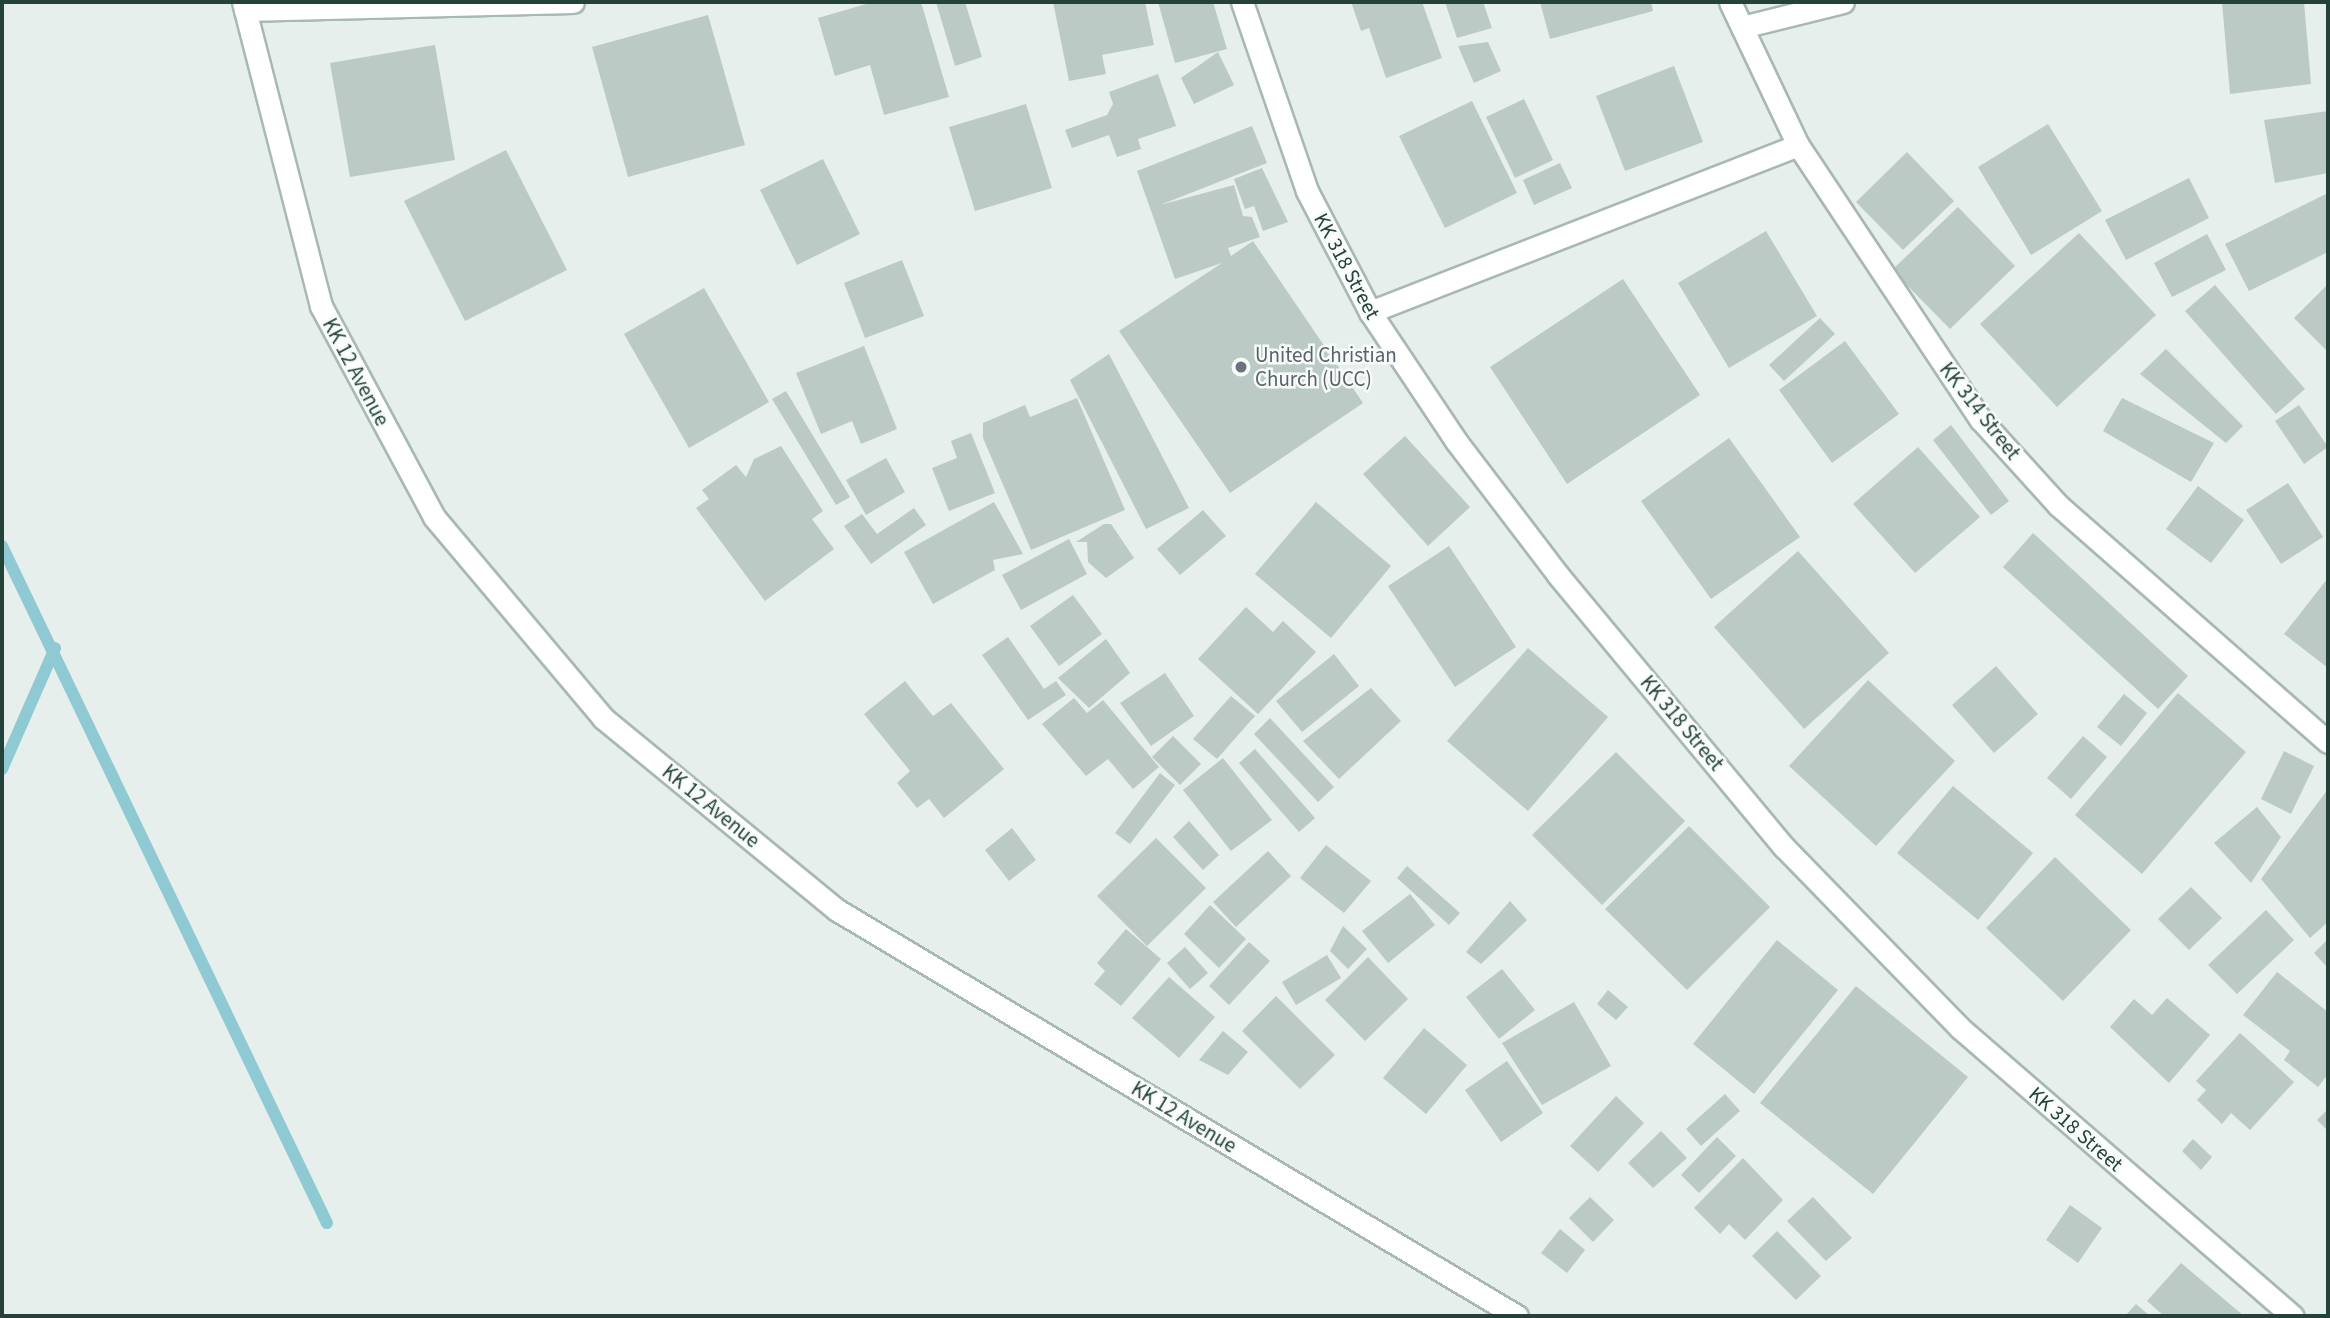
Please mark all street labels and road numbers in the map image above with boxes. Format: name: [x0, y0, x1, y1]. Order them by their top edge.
street label: KK 318 Street: [1308, 209, 1386, 323]
street label: KK 12 Avenue: [317, 314, 395, 430]
street label: KK 314 Street: [1934, 357, 2026, 465]
street label: KK 318 Street: [1635, 670, 1729, 776]
street label: KK 12 Avenue: [657, 759, 765, 853]
street label: KK 12 Avenue: [1127, 1076, 1241, 1158]
street label: KK 318 Street: [2024, 1081, 2128, 1177]

